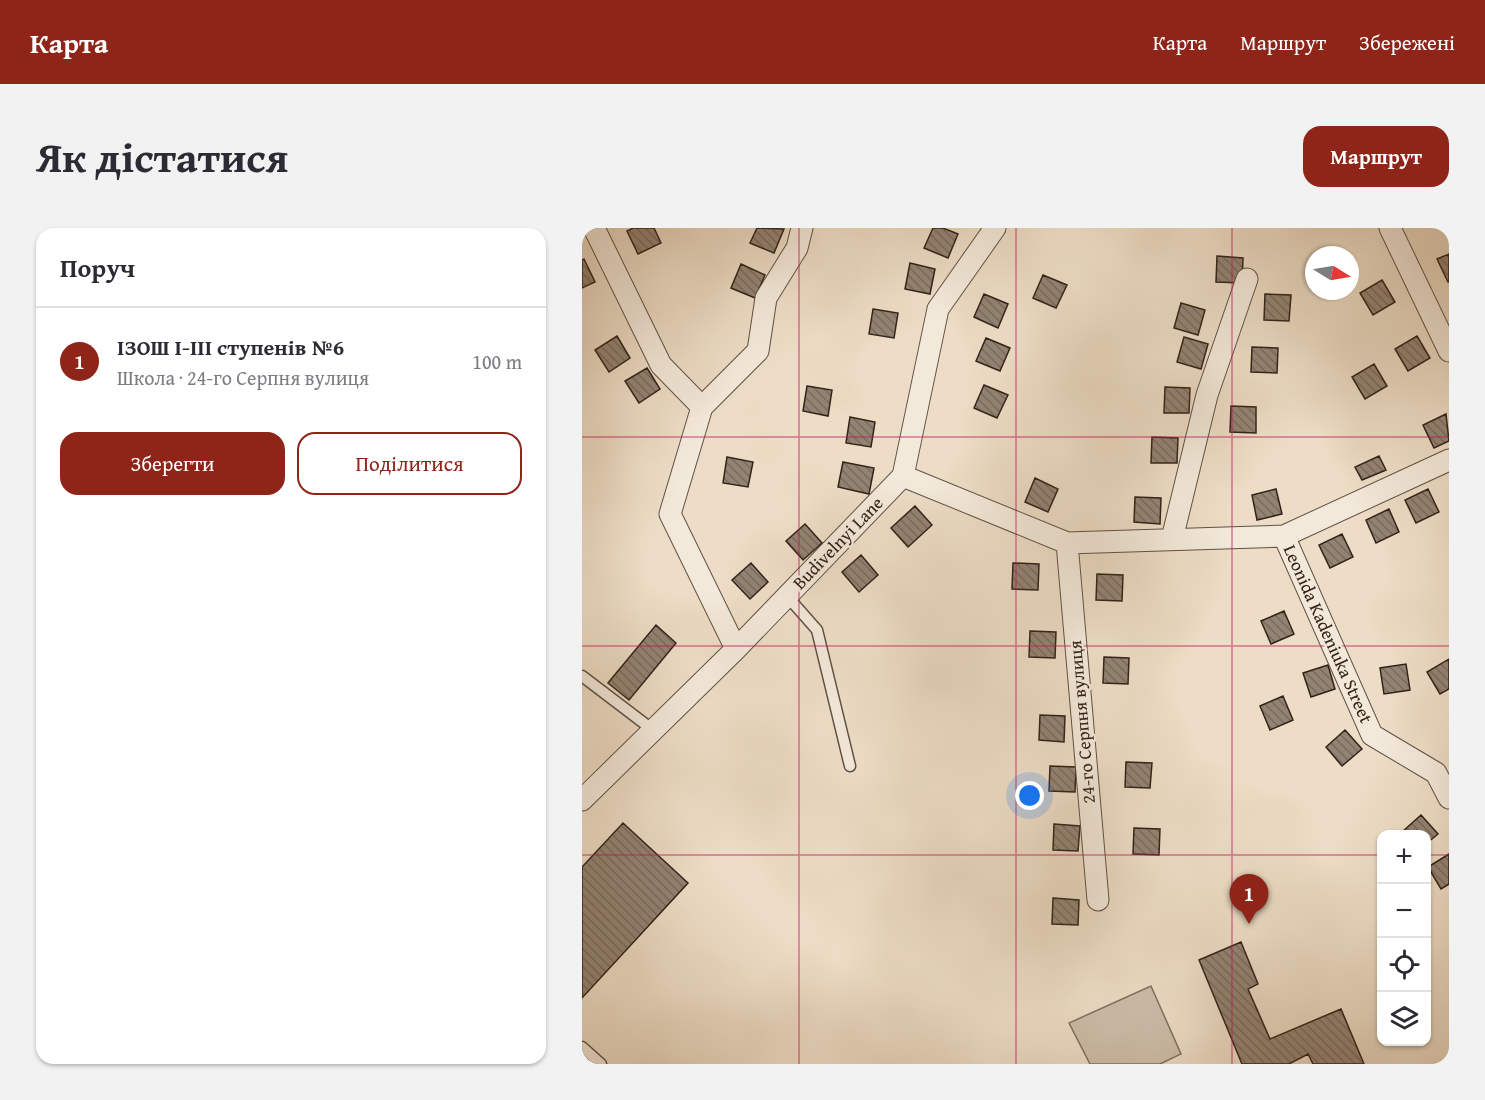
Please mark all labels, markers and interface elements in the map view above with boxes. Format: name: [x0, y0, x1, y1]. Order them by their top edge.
text: Карта: [30, 22, 108, 63]
text: Карта: [1153, 27, 1207, 58]
text: Маршрут: [1240, 27, 1326, 58]
text: Збережені: [1359, 27, 1455, 58]
text: Як дістатися: [36, 126, 288, 187]
button: Маршрут: [1303, 126, 1449, 187]
north arrow: [1305, 246, 1359, 300]
text: Поруч: [60, 248, 135, 287]
text: ІЗОШ І-ІІІ ступенів №6: [117, 331, 344, 363]
text: 1: [74, 347, 85, 376]
text: 100 m: [472, 347, 522, 376]
text: Школа · 24-го Серпня вулиця: [117, 363, 369, 392]
button: Зберегти: [60, 432, 285, 495]
button: Поділитися: [297, 432, 522, 495]
street label: Budivelnyi Lane: [786, 490, 889, 595]
street label: Leonida Kadeniuka Street: [1277, 540, 1380, 728]
street label: 24-го Серпня вулиця: [1061, 639, 1102, 805]
your location: [1015, 781, 1044, 810]
map controls: [1377, 830, 1431, 1046]
button: +: [1377, 830, 1431, 884]
pin: 1: [1230, 874, 1268, 924]
button: −: [1377, 884, 1431, 938]
button: locate: [1377, 938, 1431, 992]
button: layers: [1377, 992, 1431, 1046]

